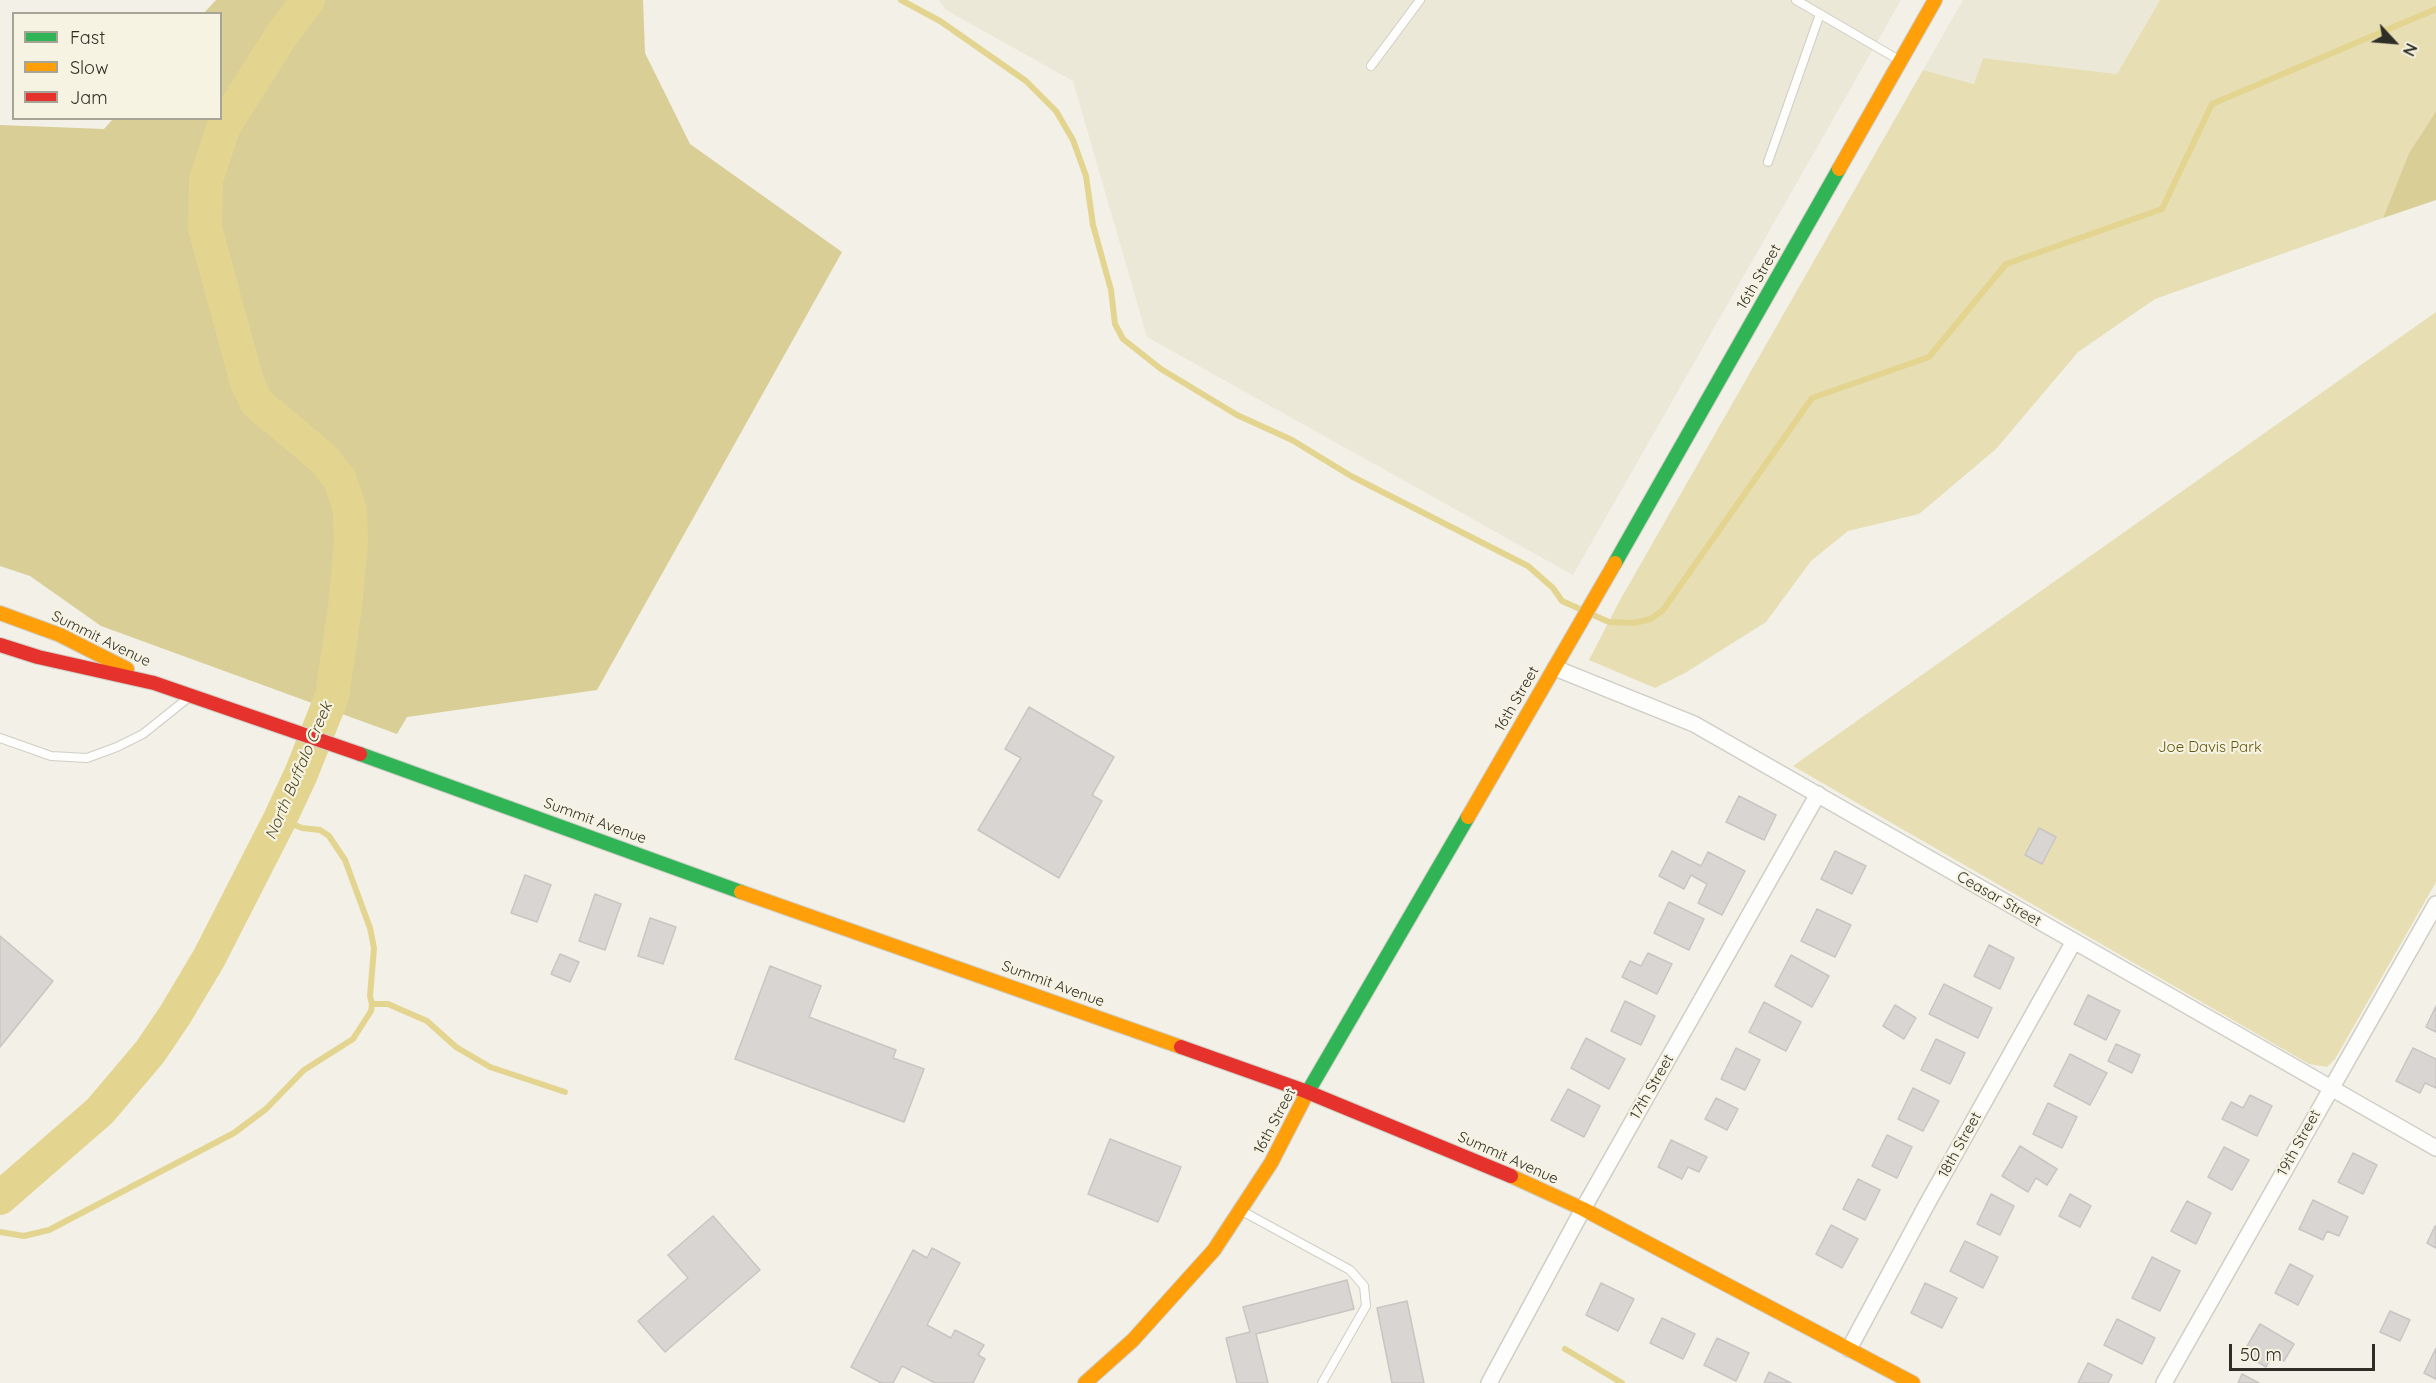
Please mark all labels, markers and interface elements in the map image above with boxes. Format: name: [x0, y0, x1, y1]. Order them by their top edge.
legend: [12, 12, 222, 120]
north arrow: [2364, 12, 2424, 72]
text: Fast: [70, 26, 105, 49]
text: N: [2399, 40, 2422, 60]
text: Slow: [70, 56, 108, 79]
text: Jam: [70, 86, 108, 109]
street label: 16th Street: [1733, 241, 1785, 313]
street label: Summit Avenue: [49, 607, 153, 671]
street label: 16th Street: [1491, 663, 1543, 735]
water label: North Buffalo Creek: [261, 699, 337, 843]
park label: Joe Davis Park: [2158, 738, 2262, 756]
street label: Summit Avenue: [541, 794, 649, 848]
street label: Ceasar Street: [1954, 868, 2044, 930]
street label: Summit Avenue: [999, 957, 1107, 1011]
street label: 17th Street: [1626, 1051, 1678, 1123]
street label: 16th Street: [1250, 1085, 1300, 1157]
street label: 19th Street: [2274, 1107, 2324, 1179]
street label: 18th Street: [1935, 1109, 1985, 1181]
street label: Summit Avenue: [1455, 1128, 1561, 1188]
scale bar: [2232, 1332, 2378, 1370]
text: 50 m: [2240, 1343, 2282, 1366]

